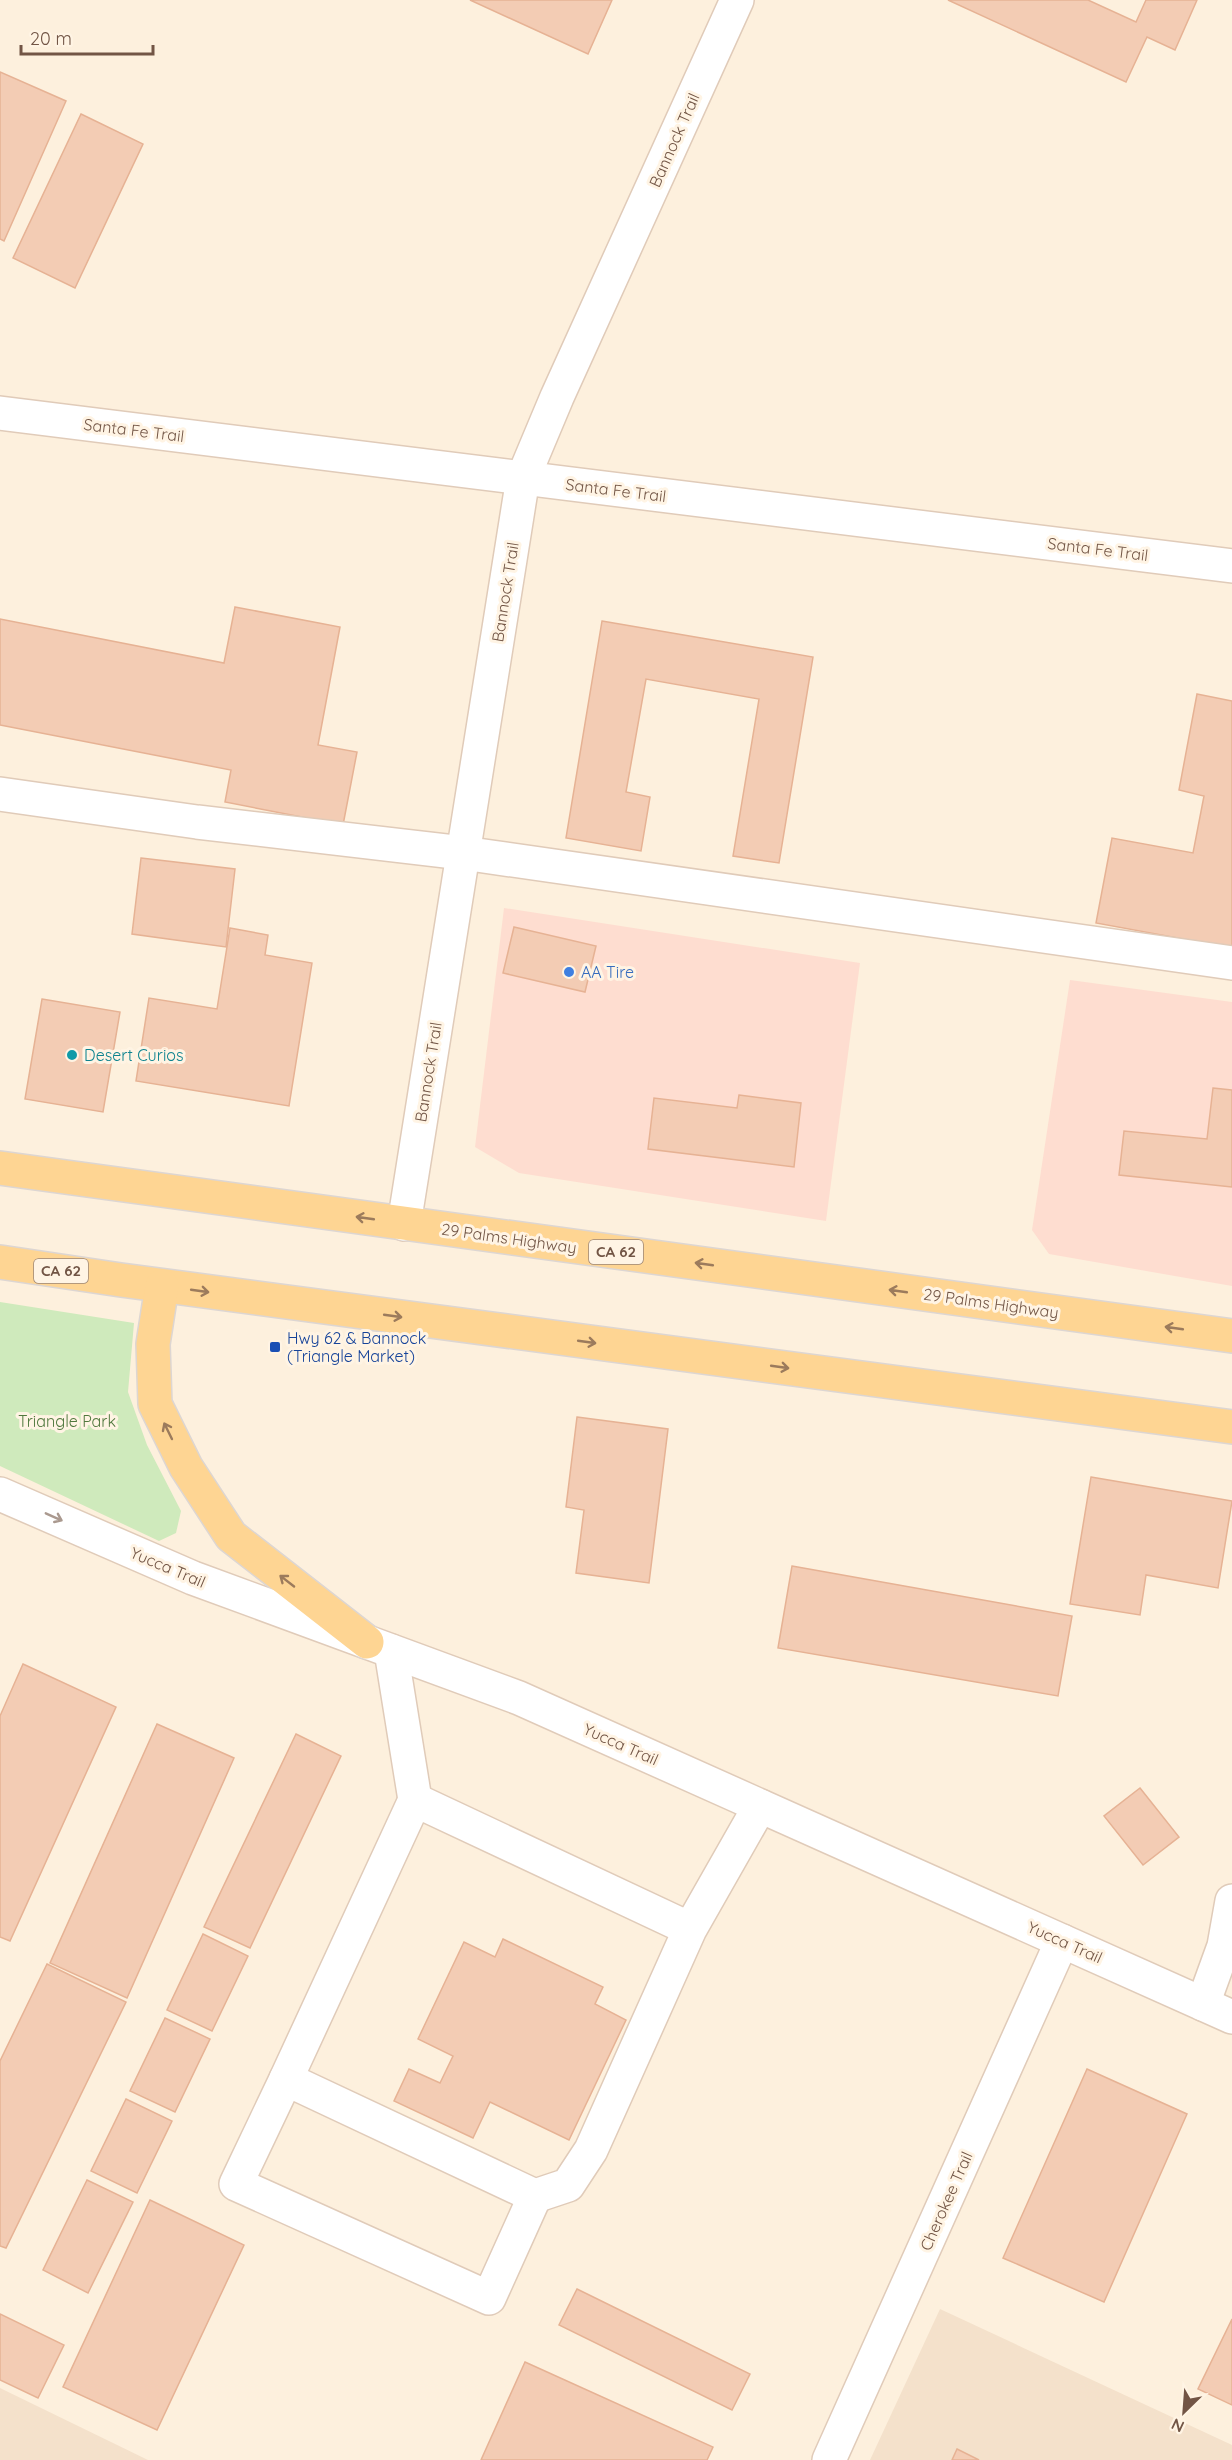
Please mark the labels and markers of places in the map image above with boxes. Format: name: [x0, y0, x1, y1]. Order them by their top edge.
place label: AA Tire: [581, 962, 634, 982]
marker: AA Tire: [562, 965, 576, 979]
place label: Desert Curios: [84, 1045, 183, 1065]
marker: Desert Curios: [65, 1048, 79, 1062]
place label: Hwy 62 & Bannock (Triangle Market): [287, 1328, 426, 1366]
marker: Hwy 62 & Bannock (Triangle Market): [268, 1340, 282, 1354]

